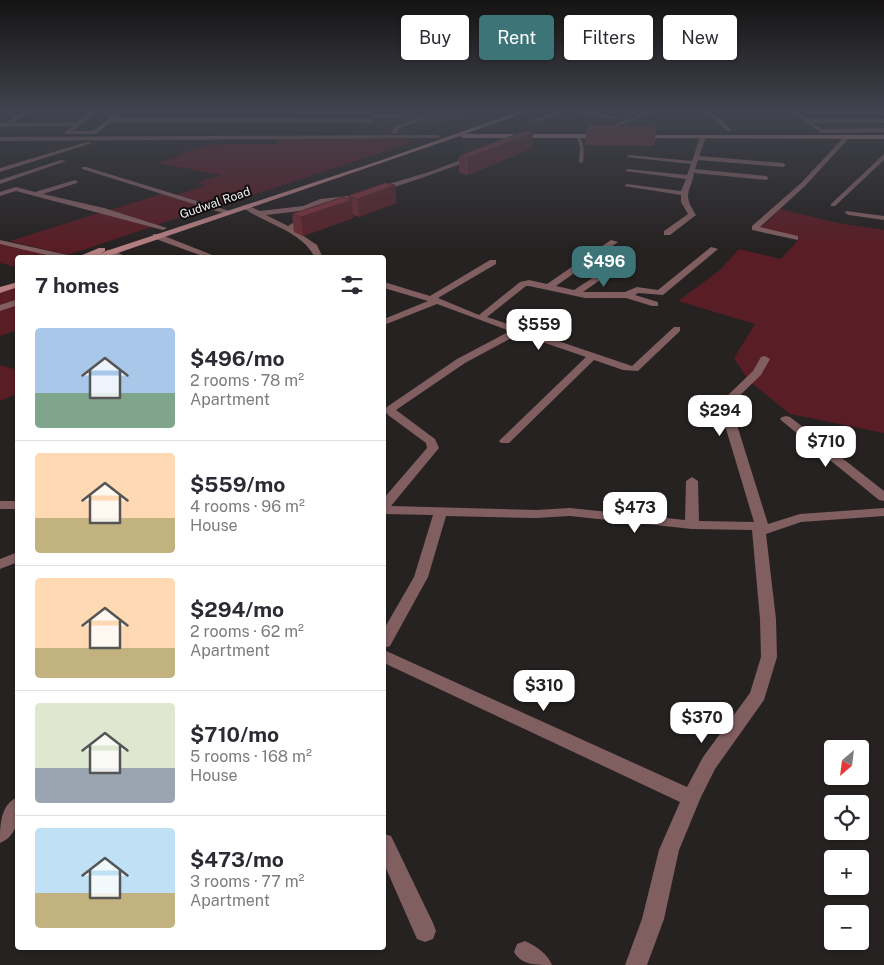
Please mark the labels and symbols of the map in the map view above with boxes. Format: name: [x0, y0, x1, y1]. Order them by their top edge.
street label: Gudwal Road: [178, 184, 252, 222]
pin: $496: [574, 246, 634, 288]
pin: $559: [509, 308, 569, 351]
pin: $294: [690, 394, 750, 437]
pin: $710: [796, 426, 856, 468]
pin: $473: [605, 492, 665, 534]
pin: $310: [514, 670, 574, 712]
pin: $370: [672, 702, 732, 744]
north arrow: [824, 740, 869, 785]

